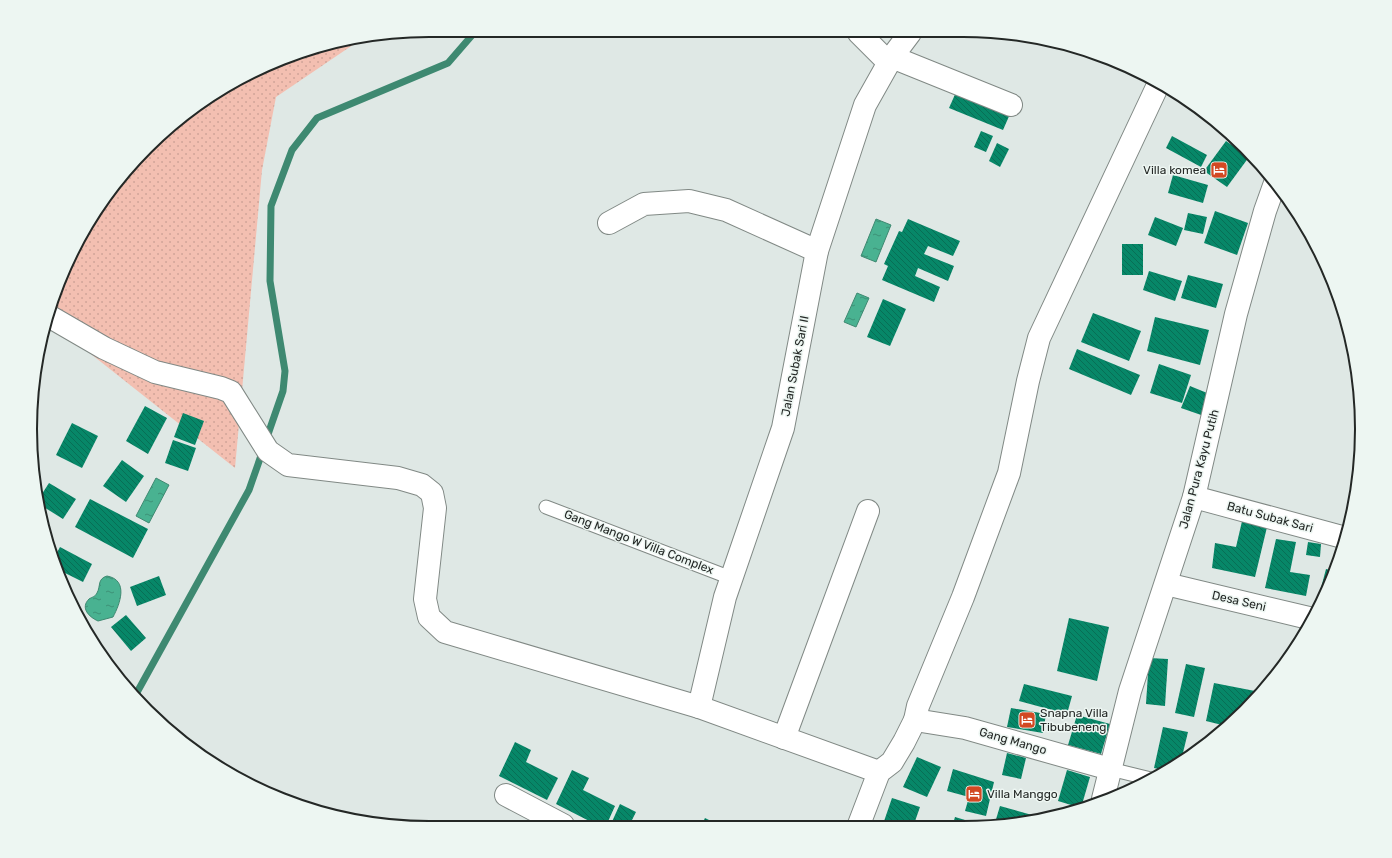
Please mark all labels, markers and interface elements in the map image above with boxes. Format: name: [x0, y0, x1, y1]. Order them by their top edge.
hotel icon: Villa komea: [1209, 160, 1229, 180]
place label: Villa komea: [1143, 163, 1206, 177]
street label: Jalan Subak Sari II: [778, 314, 812, 418]
street label: Jalan Pura Kayu Putih: [1176, 408, 1222, 530]
street label: Batu Subak Sari: [1225, 499, 1315, 535]
street label: Gang Mango W Villa Complex: [562, 507, 716, 577]
street label: Desa Seni: [1211, 588, 1267, 614]
place label: Snapna Villa Tibubeneng: [1040, 706, 1108, 734]
hotel icon: Snapna Villa Tibubeneng: [1017, 710, 1037, 730]
street label: Gang Mango: [978, 725, 1049, 757]
hotel icon: Villa Manggo: [964, 784, 984, 804]
place label: Villa Manggo: [987, 787, 1058, 801]

